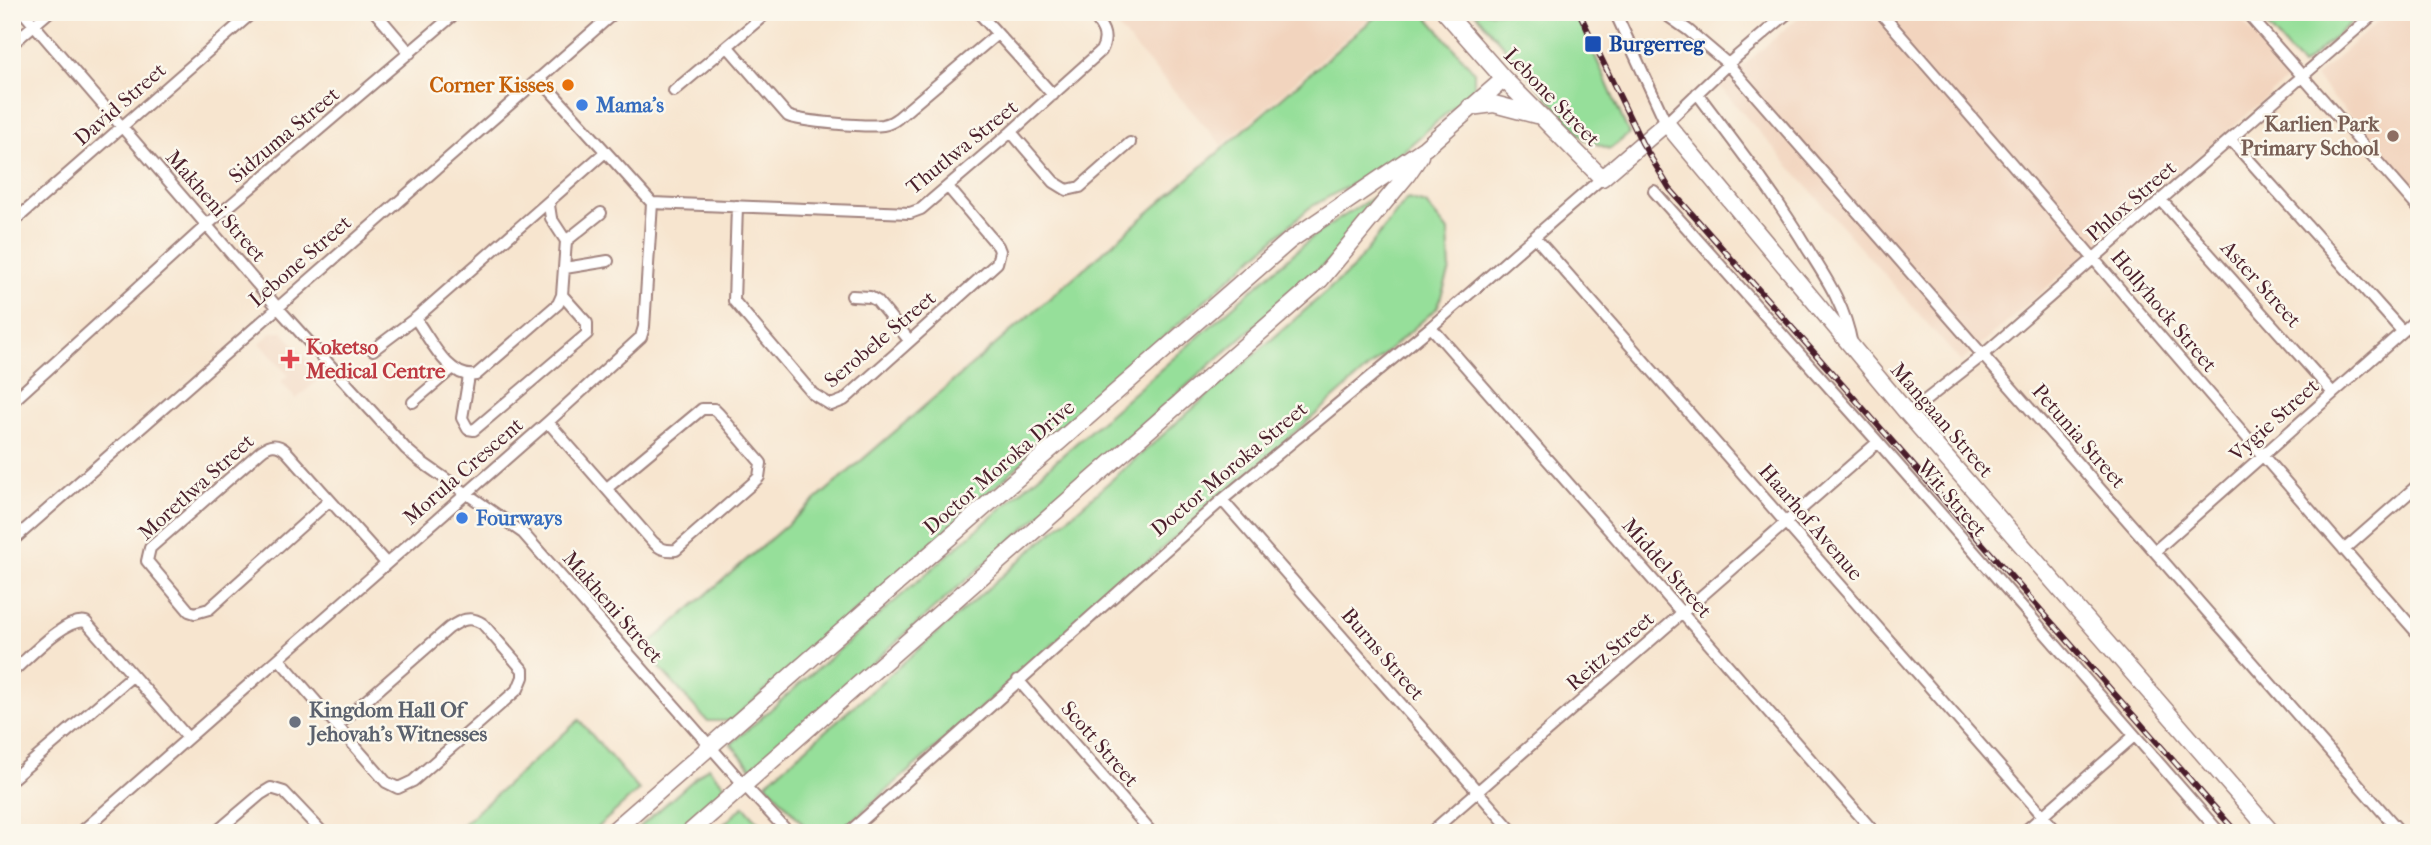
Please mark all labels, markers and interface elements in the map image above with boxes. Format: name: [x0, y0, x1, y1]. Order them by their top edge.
place label: Burgerreg: [1609, 32, 1705, 56]
marker: Burgerreg: [1583, 34, 1603, 54]
street label: Lebone Street: [1499, 43, 1605, 151]
street label: David Street: [69, 57, 171, 150]
place label: Corner Kisses: [429, 73, 554, 97]
marker: Corner Kisses: [560, 77, 576, 93]
street label: Sidzuma Street: [224, 82, 344, 188]
place label: Mama's: [595, 93, 664, 117]
street label: Thutlwa Street: [902, 95, 1023, 199]
marker: Mama's: [574, 97, 590, 113]
place label: Karlien Park Primary School: [2241, 112, 2380, 160]
marker: Karlien Park Primary School: [2385, 128, 2401, 144]
street label: Makheni Street: [161, 145, 271, 267]
street label: Phlox Street: [2081, 155, 2181, 247]
street label: Lebone Street: [244, 210, 356, 312]
street label: Aster Street: [2215, 235, 2306, 333]
street label: Hollyhock Street: [2106, 245, 2222, 377]
street label: Serobele Street: [819, 285, 941, 393]
place label: Koketso Medical Centre: [305, 335, 446, 383]
marker: Koketso Medical Centre: [280, 349, 300, 369]
street label: Mangaan Street: [1886, 358, 1999, 483]
street label: Vygie Street: [2224, 373, 2324, 467]
street label: Petunia Street: [2027, 379, 2131, 493]
street label: Doctor Moroka Drive: [919, 395, 1079, 539]
street label: Doctor Moroka Street: [1146, 396, 1312, 541]
street label: Morula Crescent: [398, 412, 528, 529]
street label: Moretlwa Street: [133, 429, 259, 545]
street label: Wit Street: [1911, 454, 1992, 542]
street label: Haarhof Avenue: [1754, 459, 1868, 585]
place label: Fourways: [475, 506, 562, 530]
marker: Fourways: [454, 510, 470, 526]
street label: Middel Street: [1617, 513, 1717, 623]
street label: Makheni Street: [558, 546, 668, 668]
street label: Burns Street: [1336, 603, 1430, 705]
street label: Reitz Street: [1561, 606, 1659, 696]
street label: Scott Street: [1056, 696, 1144, 792]
place label: Kingdom Hall Of Jehovah's Witnesses: [307, 698, 487, 746]
marker: Kingdom Hall Of Jehovah's Witnesses: [287, 714, 303, 730]

